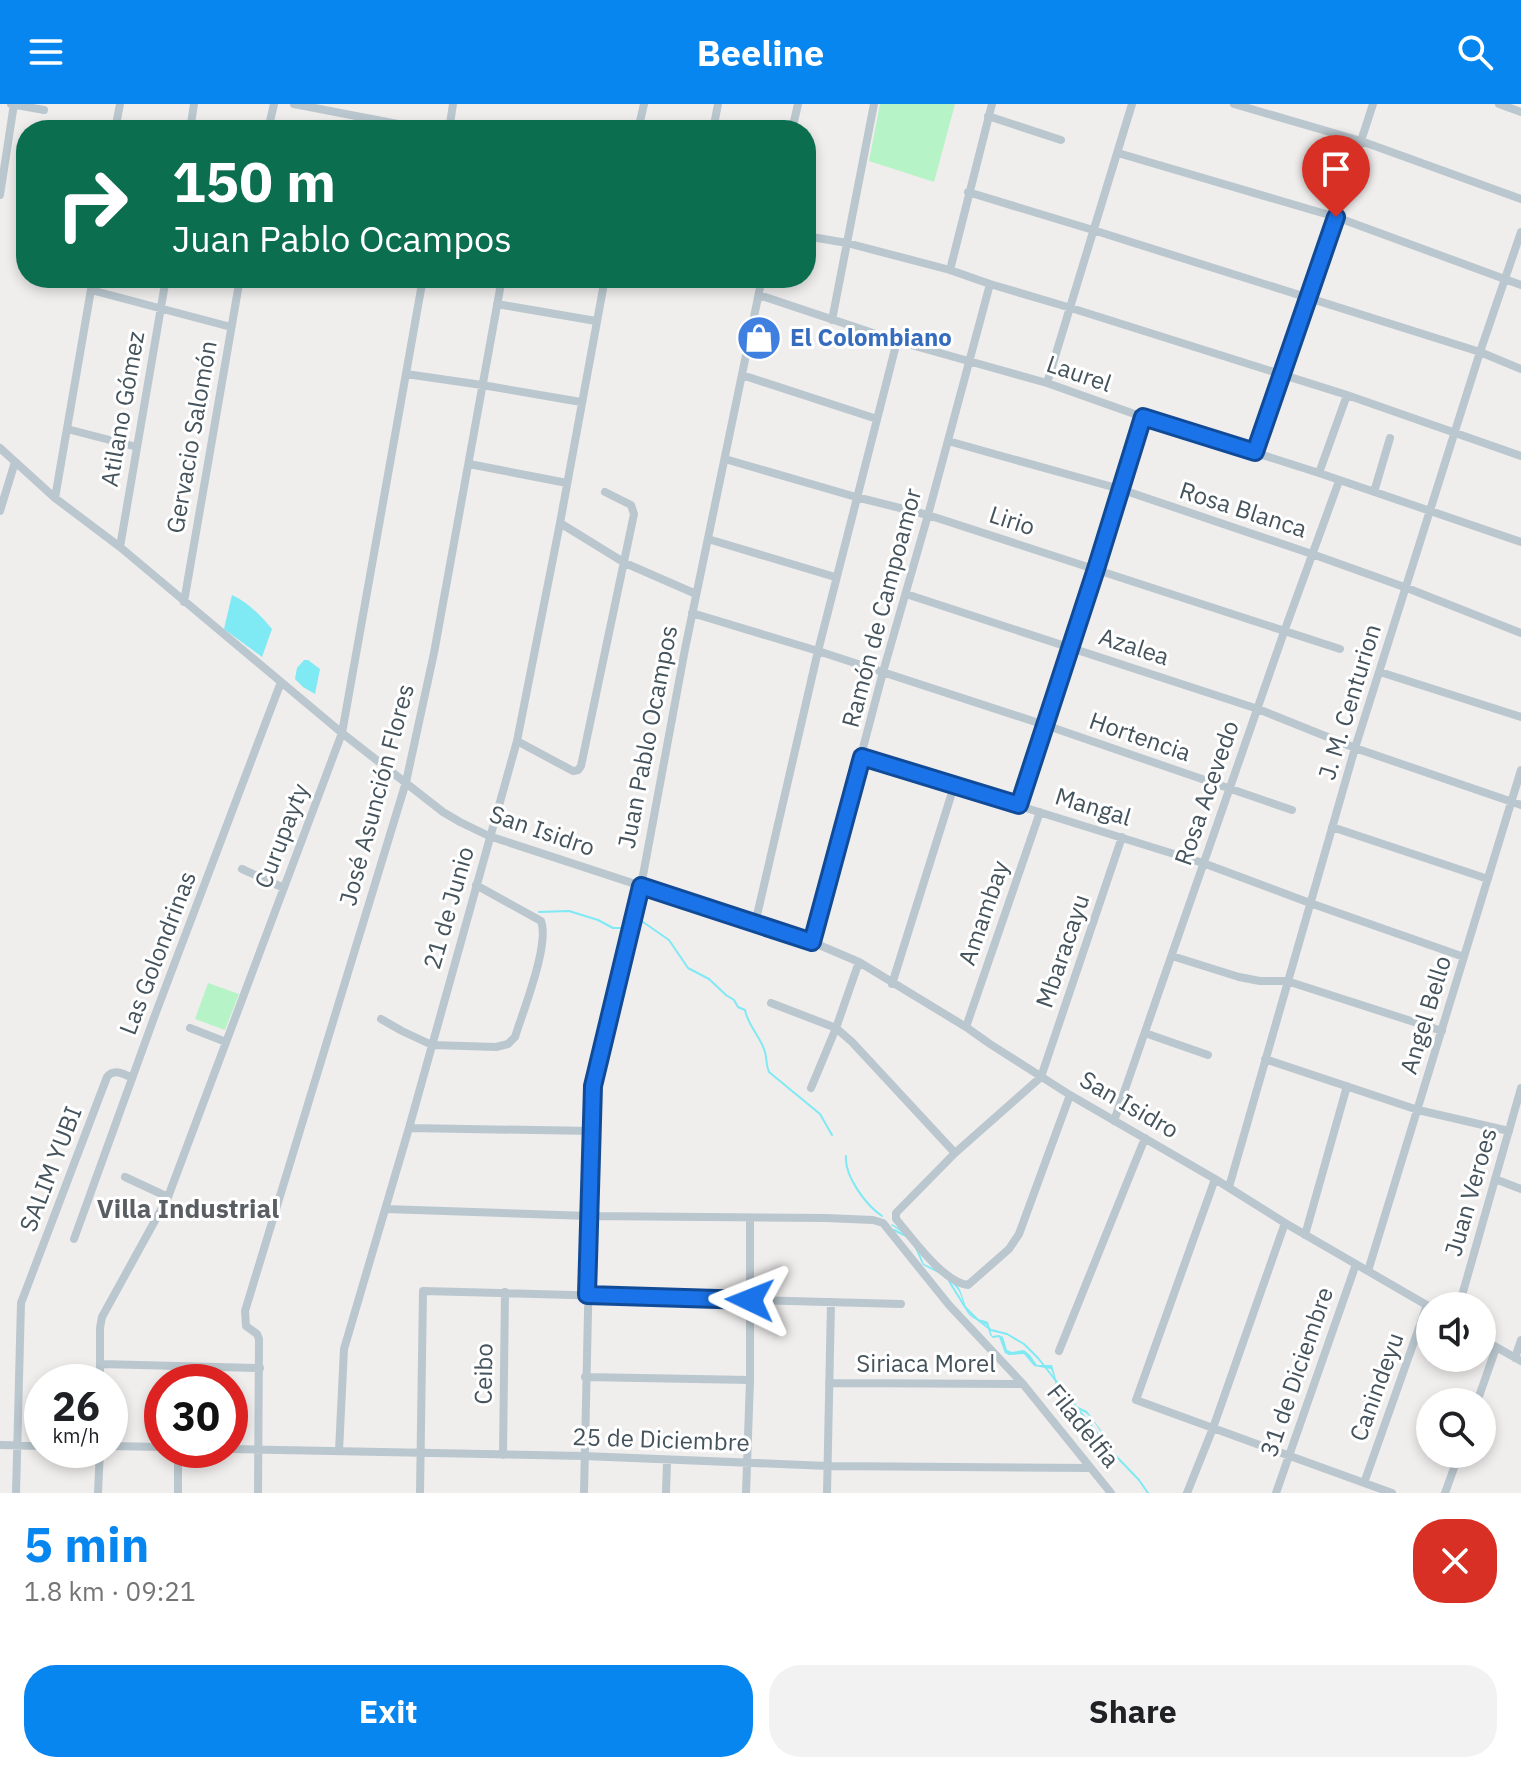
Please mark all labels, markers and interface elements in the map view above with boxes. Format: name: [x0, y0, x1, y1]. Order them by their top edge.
text: Beeline: [697, 29, 824, 76]
icon: menu: [24, 30, 68, 74]
icon: search: [1453, 30, 1497, 74]
pin: [1302, 135, 1370, 217]
text: 150 m: [172, 145, 336, 217]
icon: arrive: [1314, 147, 1358, 191]
icon: right: [40, 152, 144, 256]
text: Juan Pablo Ocampos: [172, 215, 512, 262]
shop icon: El Colombiano: [735, 314, 783, 362]
place label: El Colombiano: [790, 321, 952, 353]
street label: Atilano Gómez: [93, 329, 151, 489]
street label: Gervacio Salomón: [158, 338, 224, 536]
street label: Laurel: [1043, 347, 1116, 399]
street label: Rosa Blanca: [1176, 473, 1311, 545]
street label: Ramón de Campoamor: [834, 484, 928, 731]
street label: Lirio: [985, 498, 1039, 542]
street label: Azalea: [1095, 620, 1174, 672]
street label: J. M. Centurion: [1310, 620, 1388, 784]
street label: Juan Pablo Ocampos: [610, 623, 684, 851]
street label: José Asunción Flores: [331, 680, 421, 909]
street label: Hortencia: [1085, 704, 1196, 768]
street label: Rosa Acevedo: [1166, 716, 1246, 869]
street label: Curupayty: [246, 779, 316, 893]
street label: Mangal: [1051, 779, 1135, 833]
street label: San Isidro: [485, 797, 599, 863]
street label: 21 de Junio: [415, 843, 481, 973]
street label: Amambay: [950, 856, 1016, 969]
street label: Las Golondrinas: [111, 866, 203, 1039]
street label: Mbaracayu: [1028, 890, 1096, 1012]
street label: Angel Bello: [1392, 952, 1458, 1078]
street label: San Isidro: [1074, 1063, 1185, 1145]
street label: SALIM YUBI: [11, 1101, 89, 1236]
street label: Juan Veroes: [1436, 1124, 1504, 1260]
district label: Villa Industrial: [97, 1191, 279, 1225]
position arrow: [708, 1258, 792, 1342]
street label: 31 de Diciembre: [1252, 1283, 1340, 1461]
map controls: [1416, 1292, 1496, 1468]
button: sound: [1416, 1292, 1496, 1372]
street label: Canindeyu: [1342, 1328, 1411, 1445]
street label: Ceibo: [466, 1343, 500, 1405]
street label: Siriaca Morel: [856, 1347, 996, 1379]
speed limit sign: 30: [144, 1364, 248, 1468]
street label: Filadelfia: [1040, 1377, 1127, 1474]
text: 26: [52, 1380, 100, 1432]
button: search: [1416, 1388, 1496, 1468]
street label: 25 de Diciembre: [572, 1420, 750, 1458]
text: km/h: [52, 1422, 100, 1449]
text: 5 min: [24, 1513, 149, 1575]
button: close: [1413, 1519, 1497, 1603]
text: 1.8 km · 09:21: [24, 1574, 196, 1608]
button: Exit: [24, 1665, 753, 1757]
button: Share: [769, 1665, 1497, 1757]

